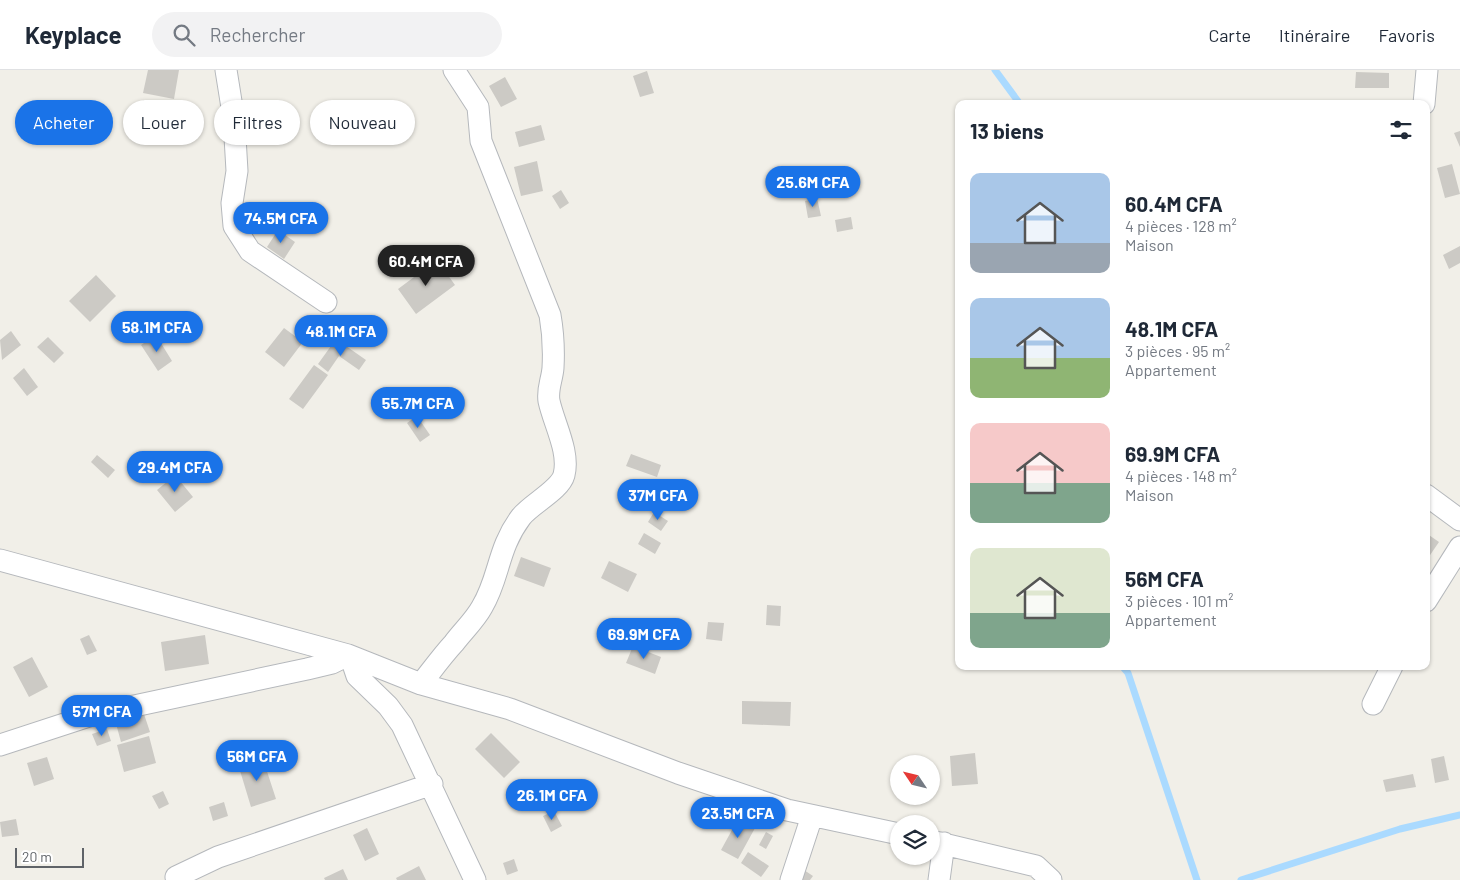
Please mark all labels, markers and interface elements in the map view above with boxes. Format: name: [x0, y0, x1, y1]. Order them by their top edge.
search box: [152, 12, 502, 57]
text: Keyplace: [25, 20, 122, 49]
icon: search: [170, 21, 198, 49]
text: Rechercher: [210, 23, 305, 46]
text: Carte: [1208, 24, 1251, 46]
text: Itinéraire: [1279, 24, 1350, 46]
text: Favoris: [1378, 24, 1435, 46]
chip: Acheter: [15, 100, 113, 145]
chip: Louer: [123, 100, 204, 145]
chip: Filtres: [214, 100, 300, 145]
chip: Nouveau: [310, 100, 415, 145]
icon: filters: [1387, 116, 1415, 144]
text: 13 biens: [970, 118, 1044, 143]
pin: 25.6M CFA: [756, 166, 870, 208]
text: 25.6M CFA: [776, 172, 850, 191]
text: 60.4M CFA: [1125, 191, 1223, 216]
icon: home: [1010, 193, 1070, 253]
pin: 74.5M CFA: [224, 202, 338, 244]
text: 74.5M CFA: [244, 208, 318, 227]
text: 4 pièces · 128 m²: [1125, 216, 1237, 235]
text: Maison: [1125, 235, 1174, 254]
pin: 60.4M CFA: [369, 244, 483, 287]
text: 60.4M CFA: [389, 251, 463, 270]
pin: 58.1M CFA: [100, 310, 214, 353]
pin: 48.1M CFA: [284, 314, 398, 357]
text: 48.1M CFA: [1125, 316, 1218, 341]
text: 58.1M CFA: [122, 317, 192, 336]
icon: home: [1010, 318, 1070, 378]
text: 48.1M CFA: [305, 321, 377, 340]
text: 3 pièces · 95 m²: [1125, 341, 1230, 360]
text: Appartement: [1125, 360, 1217, 379]
pin: 55.7M CFA: [361, 386, 475, 429]
text: 55.7M CFA: [382, 393, 454, 412]
text: 69.9M CFA: [1125, 441, 1220, 466]
icon: home: [1010, 443, 1070, 503]
pin: 29.4M CFA: [118, 450, 232, 493]
text: 29.4M CFA: [138, 457, 212, 476]
text: 4 pièces · 148 m²: [1125, 466, 1237, 485]
pin: 37M CFA: [612, 478, 704, 521]
text: 37M CFA: [628, 485, 688, 504]
text: Maison: [1125, 485, 1174, 504]
text: 56M CFA: [1125, 566, 1204, 591]
icon: home: [1010, 568, 1070, 628]
text: 3 pièces · 101 m²: [1125, 591, 1233, 610]
text: Appartement: [1125, 610, 1217, 629]
pin: 69.9M CFA: [587, 618, 701, 660]
text: 69.9M CFA: [608, 624, 680, 643]
pin: 57M CFA: [56, 694, 148, 737]
text: 57M CFA: [72, 701, 132, 720]
pin: 56M CFA: [211, 740, 303, 782]
text: 56M CFA: [227, 746, 287, 765]
north arrow: [890, 755, 940, 805]
map controls: [890, 755, 940, 865]
pin: 26.1M CFA: [495, 778, 609, 821]
text: 26.1M CFA: [517, 785, 587, 804]
pin: 23.5M CFA: [681, 796, 795, 839]
text: 23.5M CFA: [701, 803, 775, 822]
button: layers: [890, 815, 940, 865]
scale bar: [15, 845, 84, 868]
text: 20 m: [22, 848, 52, 865]

